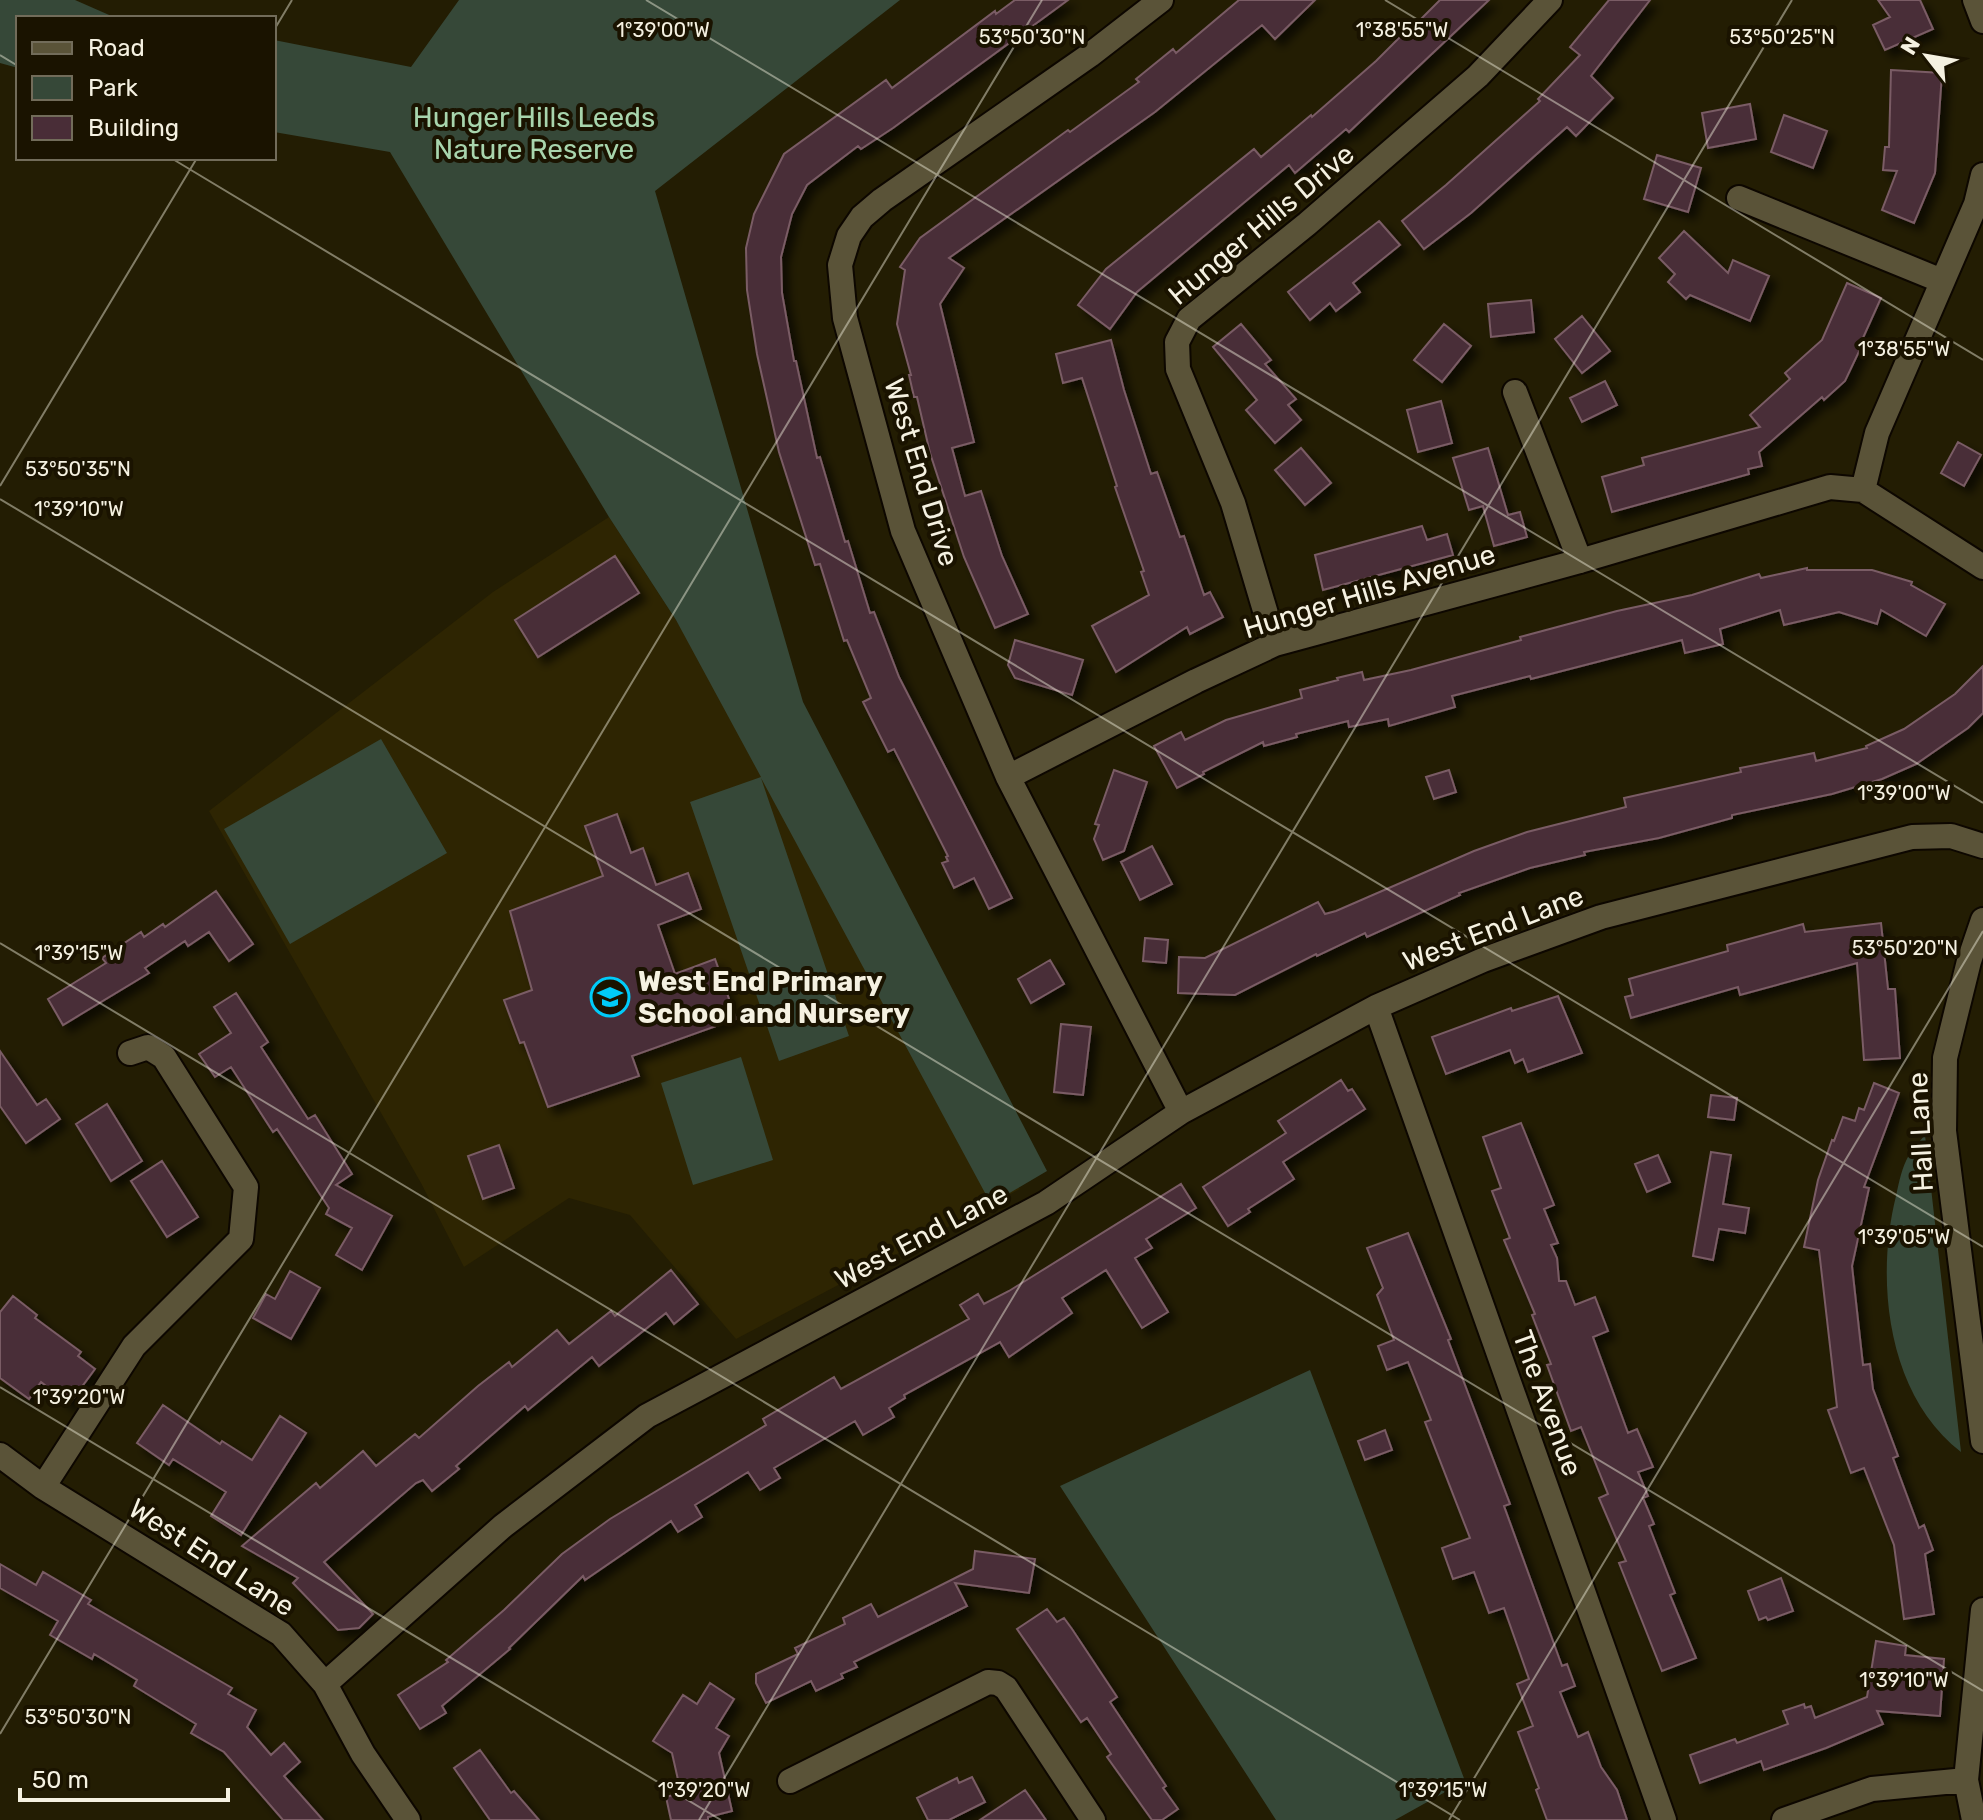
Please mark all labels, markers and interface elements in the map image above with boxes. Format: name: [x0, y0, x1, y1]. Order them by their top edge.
legend: [16, 16, 276, 160]
north arrow: [1887, 16, 1967, 96]
text: 1°39'00"W: [616, 18, 710, 42]
text: 1°38'55"W: [1356, 18, 1448, 42]
text: 53°50'30"N: [979, 25, 1085, 49]
text: 53°50'25"N: [1729, 25, 1835, 49]
text: N: [1895, 32, 1926, 60]
text: Road: [88, 34, 145, 62]
text: Park: [88, 74, 139, 102]
park label: Hunger Hills Leeds Nature Reserve: [413, 101, 655, 166]
text: Building: [88, 114, 179, 142]
street label: Hunger Hills Drive: [1162, 137, 1361, 312]
text: 1°38'55"W: [1858, 337, 1950, 361]
street label: West End Drive: [877, 374, 966, 570]
text: 53°50'35"N: [25, 457, 131, 481]
text: 1°39'10"W: [34, 497, 124, 521]
street label: Hunger Hills Avenue: [1239, 537, 1499, 646]
text: 1°39'00"W: [1857, 781, 1951, 805]
street label: West End Lane: [1398, 879, 1588, 978]
text: 53°50'20"N: [1852, 936, 1958, 960]
text: 1°39'15"W: [35, 941, 123, 965]
place label: West End Primary School and Nursery: [638, 965, 910, 1030]
school or university icon: West End Primary School and Nursery: [589, 976, 631, 1018]
street label: Hall Lane: [1901, 1071, 1940, 1193]
street label: West End Lane: [829, 1177, 1013, 1296]
text: 1°39'05"W: [1858, 1225, 1950, 1249]
street label: The Avenue: [1506, 1326, 1589, 1481]
text: 1°39'20"W: [33, 1385, 125, 1409]
street label: West End Lane: [123, 1492, 301, 1623]
text: 1°39'10"W: [1859, 1668, 1949, 1692]
text: 53°50'30"N: [25, 1705, 131, 1729]
scale bar: [20, 1752, 228, 1802]
text: 50 m: [32, 1766, 89, 1794]
text: 1°39'20"W: [658, 1778, 750, 1802]
text: 1°39'15"W: [1399, 1778, 1487, 1802]

